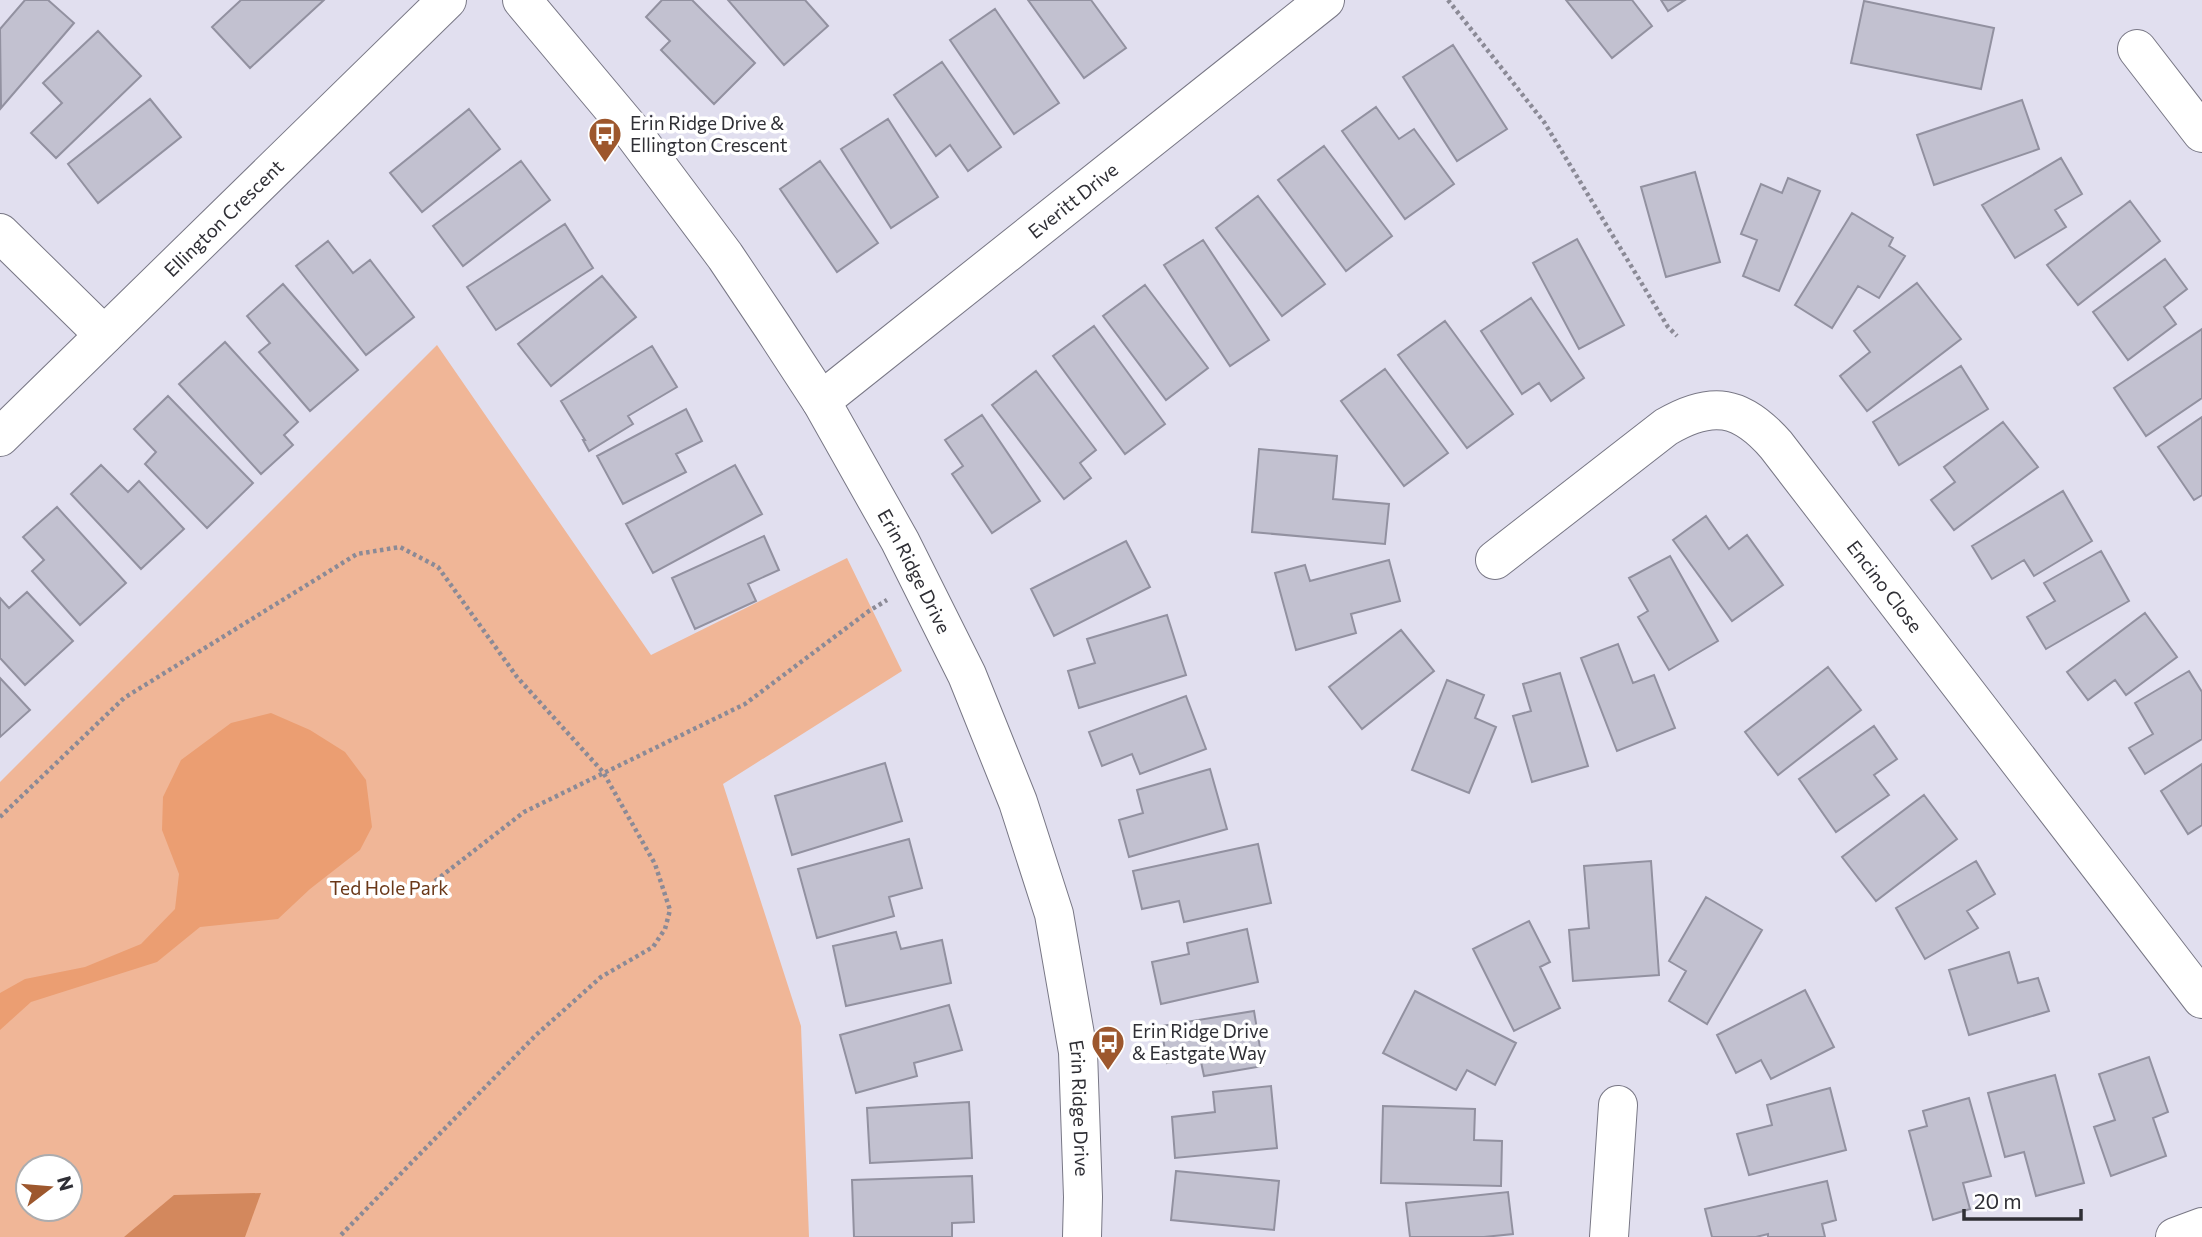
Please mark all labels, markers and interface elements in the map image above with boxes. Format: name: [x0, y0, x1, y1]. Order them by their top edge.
place label: Erin Ridge Drive & Ellington Crescent: [630, 111, 788, 156]
bus stop icon: Erin Ridge Drive & Ellington Crescent: [586, 115, 624, 164]
street label: Ellington Crescent: [159, 154, 288, 281]
street label: Everitt Drive: [1023, 157, 1122, 243]
street label: Erin Ridge Drive: [873, 505, 956, 637]
street label: Encino Close: [1842, 535, 1928, 637]
park label: Ted Hole Park: [329, 876, 449, 899]
place label: Erin Ridge Drive & Eastgate Way: [1132, 1019, 1269, 1064]
bus stop icon: Erin Ridge Drive & Eastgate Way: [1089, 1023, 1127, 1072]
street label: Erin Ridge Drive: [1065, 1038, 1094, 1177]
north arrow: [14, 1153, 84, 1223]
text: N: [53, 1173, 79, 1193]
scale bar: [1964, 1178, 2081, 1222]
text: 20 m: [1974, 1188, 2022, 1213]

